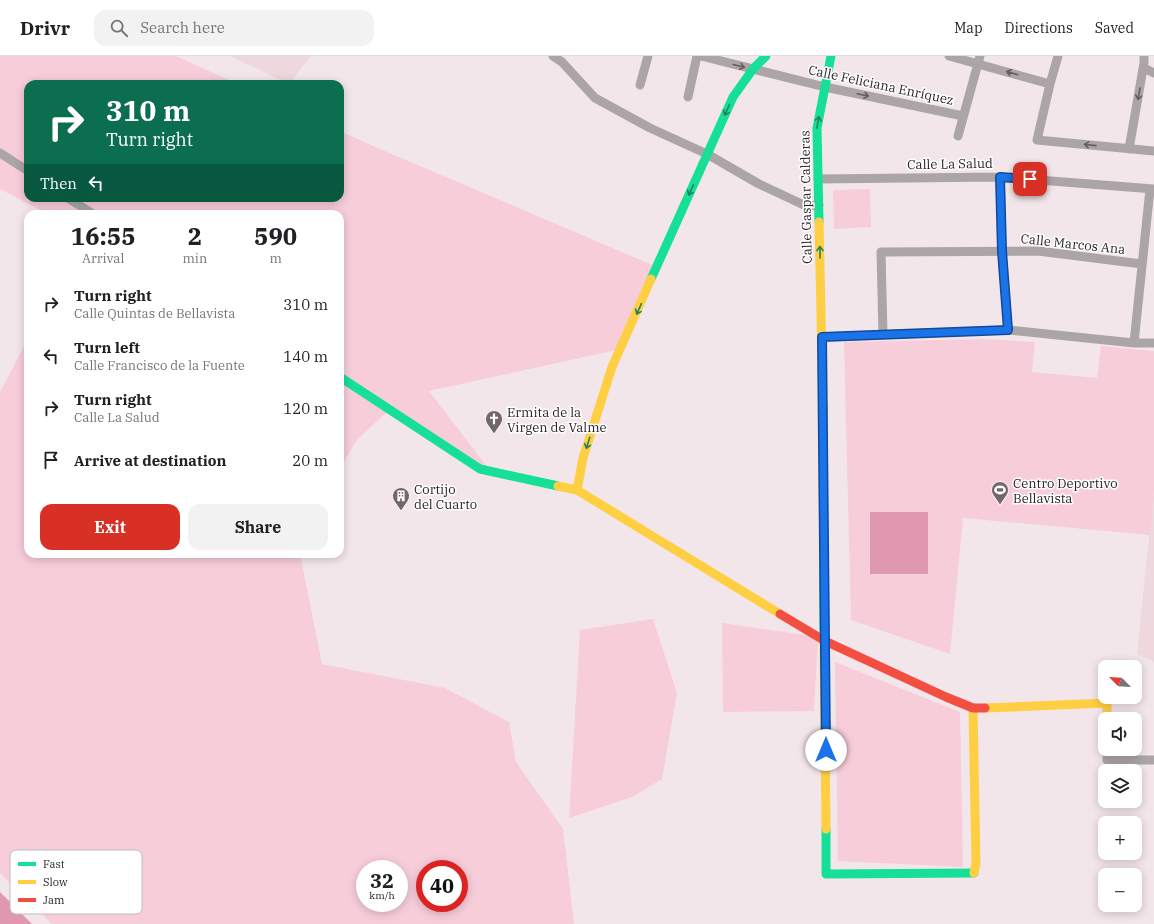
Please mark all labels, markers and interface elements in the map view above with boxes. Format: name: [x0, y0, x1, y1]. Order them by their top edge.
search box: [94, 10, 374, 46]
text: Drivr: [20, 16, 70, 40]
icon: search: [108, 17, 130, 39]
text: Search here: [140, 18, 225, 37]
text: Map: [954, 19, 983, 37]
text: Directions: [1005, 19, 1073, 37]
text: Saved: [1095, 19, 1134, 37]
street label: Calle Feliciana Enríquez: [807, 61, 955, 109]
one-way arrow: [732, 62, 745, 70]
one-way arrow: [1006, 69, 1019, 77]
one-way arrow: [1134, 88, 1142, 101]
text: 310 m: [106, 92, 190, 129]
one-way arrow: [856, 92, 869, 100]
icon: right: [40, 96, 92, 148]
one-way arrow: [723, 104, 730, 116]
one-way arrow: [815, 116, 823, 129]
text: Turn right: [106, 128, 193, 151]
street label: Calle Gaspar Calderas: [796, 130, 816, 264]
one-way arrow: [1084, 141, 1097, 149]
street label: Calle La Salud: [907, 155, 993, 173]
pin: [1013, 162, 1047, 196]
icon: arrive: [1019, 168, 1041, 190]
icon: left: [85, 172, 107, 194]
text: Then: [40, 174, 77, 193]
one-way arrow: [687, 184, 695, 196]
text: 16:55: [71, 220, 136, 252]
text: 2: [188, 220, 202, 252]
text: 590: [254, 220, 297, 252]
street label: Calle Marcos Ana: [1020, 230, 1126, 258]
one-way arrow: [816, 246, 824, 259]
text: Arrival: [82, 250, 124, 267]
text: min: [182, 250, 207, 267]
text: m: [269, 250, 282, 267]
text: Turn right: [74, 286, 152, 305]
icon: right: [40, 293, 62, 315]
text: 310 m: [283, 295, 328, 314]
one-way arrow: [634, 302, 642, 314]
text: Calle Quintas de Bellavista: [74, 305, 235, 322]
text: Turn left: [74, 338, 140, 357]
icon: left: [40, 345, 62, 367]
text: 140 m: [283, 347, 328, 366]
text: Calle Francisco de la Fuente: [74, 357, 245, 374]
text: Turn right: [74, 390, 152, 409]
icon: right: [40, 397, 62, 419]
text: 120 m: [283, 399, 328, 418]
place label: Ermita de la Virgen de Valme: [507, 404, 607, 436]
text: Calle La Salud: [74, 409, 160, 426]
church icon: Ermita de la Virgen de Valme: [484, 409, 504, 434]
one-way arrow: [584, 437, 591, 450]
icon: arrive: [40, 449, 62, 471]
text: Arrive at destination: [74, 451, 226, 470]
text: 20 m: [292, 451, 328, 470]
place label: Centro Deportivo Bellavista: [1013, 475, 1118, 507]
sports icon: Centro Deportivo Bellavista: [990, 480, 1010, 505]
place label: Cortijo del Cuarto: [414, 481, 477, 513]
building icon: Cortijo del Cuarto: [391, 486, 411, 511]
button: Exit: [40, 504, 180, 550]
button: Share: [188, 504, 328, 550]
north arrow: [1098, 660, 1142, 704]
map controls: [1098, 660, 1142, 912]
button: sound: [1098, 712, 1142, 756]
position arrow: [805, 729, 847, 771]
button: layers: [1098, 764, 1142, 808]
button: +: [1098, 816, 1142, 860]
legend: [10, 850, 142, 914]
text: Fast: [43, 857, 65, 871]
speed limit sign: 40: [416, 860, 468, 912]
text: 32: [370, 867, 394, 894]
button: −: [1098, 868, 1142, 912]
text: Slow: [43, 875, 68, 889]
text: km/h: [369, 889, 395, 902]
text: Jam: [43, 893, 65, 907]

